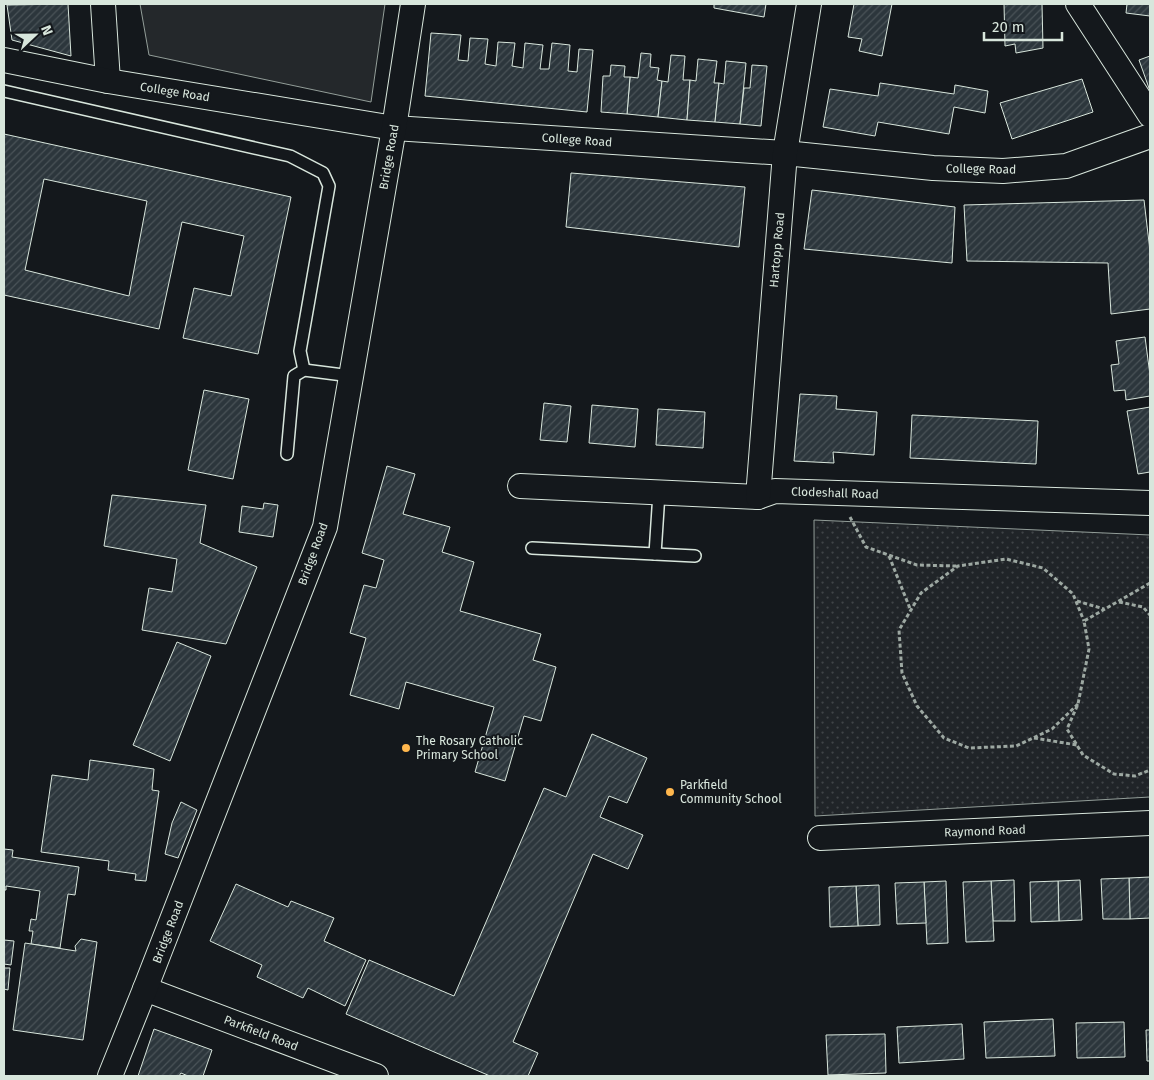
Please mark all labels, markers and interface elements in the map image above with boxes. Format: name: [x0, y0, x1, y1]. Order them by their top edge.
north arrow: [10, 10, 60, 60]
scale bar: [984, 10, 1062, 42]
text: 20 m: [992, 18, 1025, 36]
text: N: [37, 23, 56, 38]
street label: College Road: [139, 80, 211, 104]
street label: Bridge Road: [376, 123, 402, 191]
street label: College Road: [541, 131, 613, 149]
street label: College Road: [946, 161, 1016, 177]
street label: Hartopp Road: [767, 212, 787, 288]
street label: Clodeshall Road: [791, 484, 879, 502]
street label: Bridge Road: [295, 521, 331, 587]
place label: The Rosary Catholic Primary School: [416, 734, 523, 762]
marker: The Rosary Catholic Primary School: [400, 742, 412, 754]
place label: Parkfield Community School: [680, 778, 782, 806]
marker: Parkfield Community School: [664, 786, 676, 798]
street label: Raymond Road: [944, 823, 1026, 839]
street label: Bridge Road: [150, 899, 186, 965]
street label: Parkfield Road: [222, 1012, 300, 1054]

